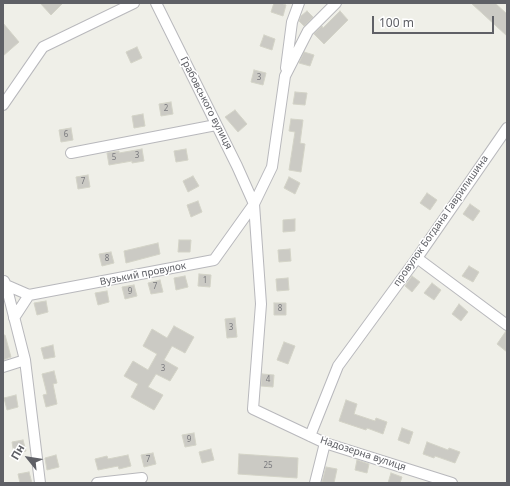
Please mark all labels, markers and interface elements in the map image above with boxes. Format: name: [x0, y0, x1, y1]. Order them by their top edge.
scale bar: [374, 8, 496, 34]
text: 100 m: [379, 14, 414, 31]
street label: Грабовського вулиця: [177, 55, 235, 151]
house number: 3: [257, 73, 261, 83]
house number: 2: [164, 104, 168, 114]
house number: 6: [64, 130, 68, 140]
house number: 3: [135, 151, 139, 161]
house number: 5: [112, 153, 116, 163]
street label: провулок Богдана Гаврилишина: [391, 153, 491, 289]
house number: 7: [81, 177, 85, 187]
house number: 8: [105, 254, 109, 264]
street label: Вузький провулок: [99, 260, 187, 288]
house number: 1: [203, 276, 207, 286]
house number: 7: [153, 282, 157, 292]
house number: 9: [128, 287, 132, 297]
house number: 8: [278, 304, 282, 314]
house number: 3: [229, 323, 233, 333]
house number: 3: [161, 364, 165, 374]
house number: 4: [266, 375, 270, 385]
street label: Надозерна вулиця: [318, 434, 408, 474]
house number: 9: [187, 435, 191, 445]
north arrow: [8, 438, 48, 478]
text: Пн: [7, 441, 28, 462]
house number: 7: [146, 455, 150, 465]
house number: 25: [263, 461, 273, 471]

